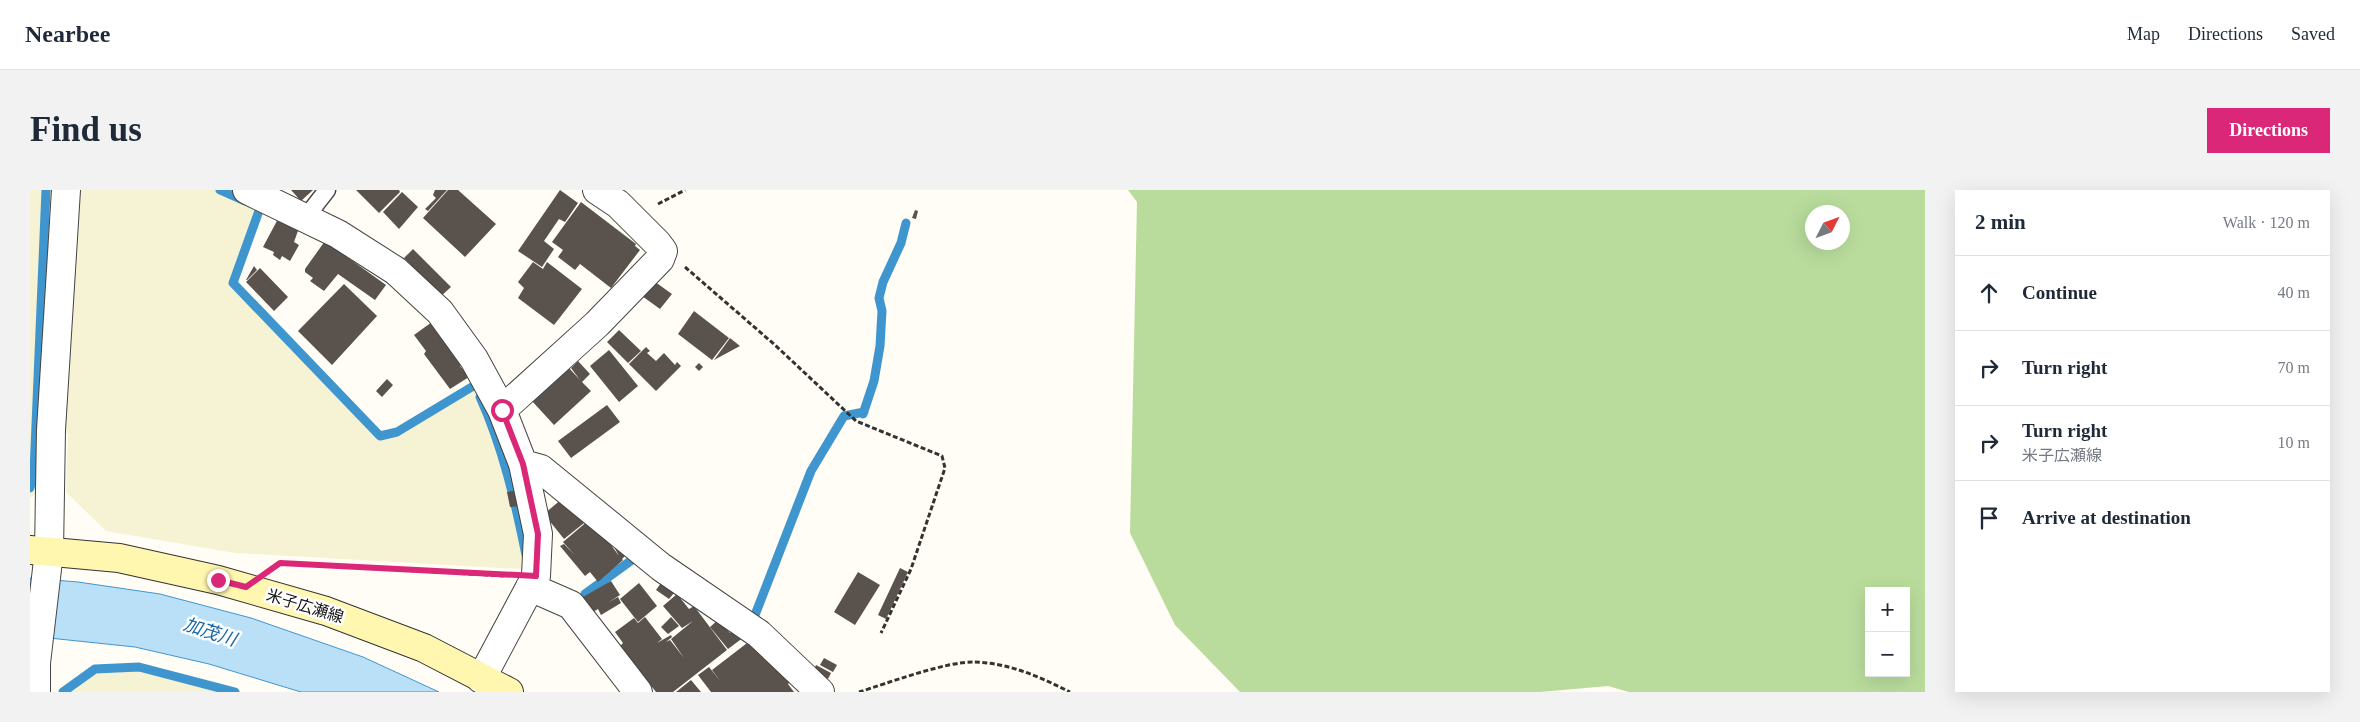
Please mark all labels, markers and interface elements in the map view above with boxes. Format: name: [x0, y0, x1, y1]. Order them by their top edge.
text: Nearbee: [25, 21, 110, 47]
text: Map: [2127, 24, 2160, 44]
text: Directions: [2188, 24, 2263, 44]
text: Saved: [2291, 24, 2335, 44]
button: Directions: [2207, 108, 2330, 153]
text: Find us: [30, 110, 142, 149]
north arrow: [1805, 205, 1850, 250]
text: 2 min: [1975, 210, 2026, 234]
text: Walk · 120 m: [2223, 214, 2310, 231]
icon: ahead: [1975, 279, 2003, 307]
text: Continue: [2022, 282, 2097, 303]
text: 40 m: [2278, 284, 2310, 301]
icon: right: [1975, 354, 2003, 382]
text: Turn right: [2022, 357, 2107, 378]
text: 70 m: [2278, 359, 2310, 376]
route start: [491, 399, 514, 422]
text: Turn right: [2022, 420, 2107, 441]
icon: right: [1975, 429, 2003, 457]
text: 10 m: [2278, 434, 2310, 451]
text: 米子広瀬線: [2022, 447, 2102, 464]
icon: arrive: [1975, 504, 2003, 532]
text: Arrive at destination: [2022, 507, 2191, 528]
route end: [207, 569, 230, 592]
street label: 米子広瀬線: [264, 586, 346, 626]
map controls: [1865, 587, 1910, 677]
button: +: [1865, 587, 1910, 632]
water label: 加茂川: [181, 614, 241, 650]
button: −: [1865, 632, 1910, 677]

